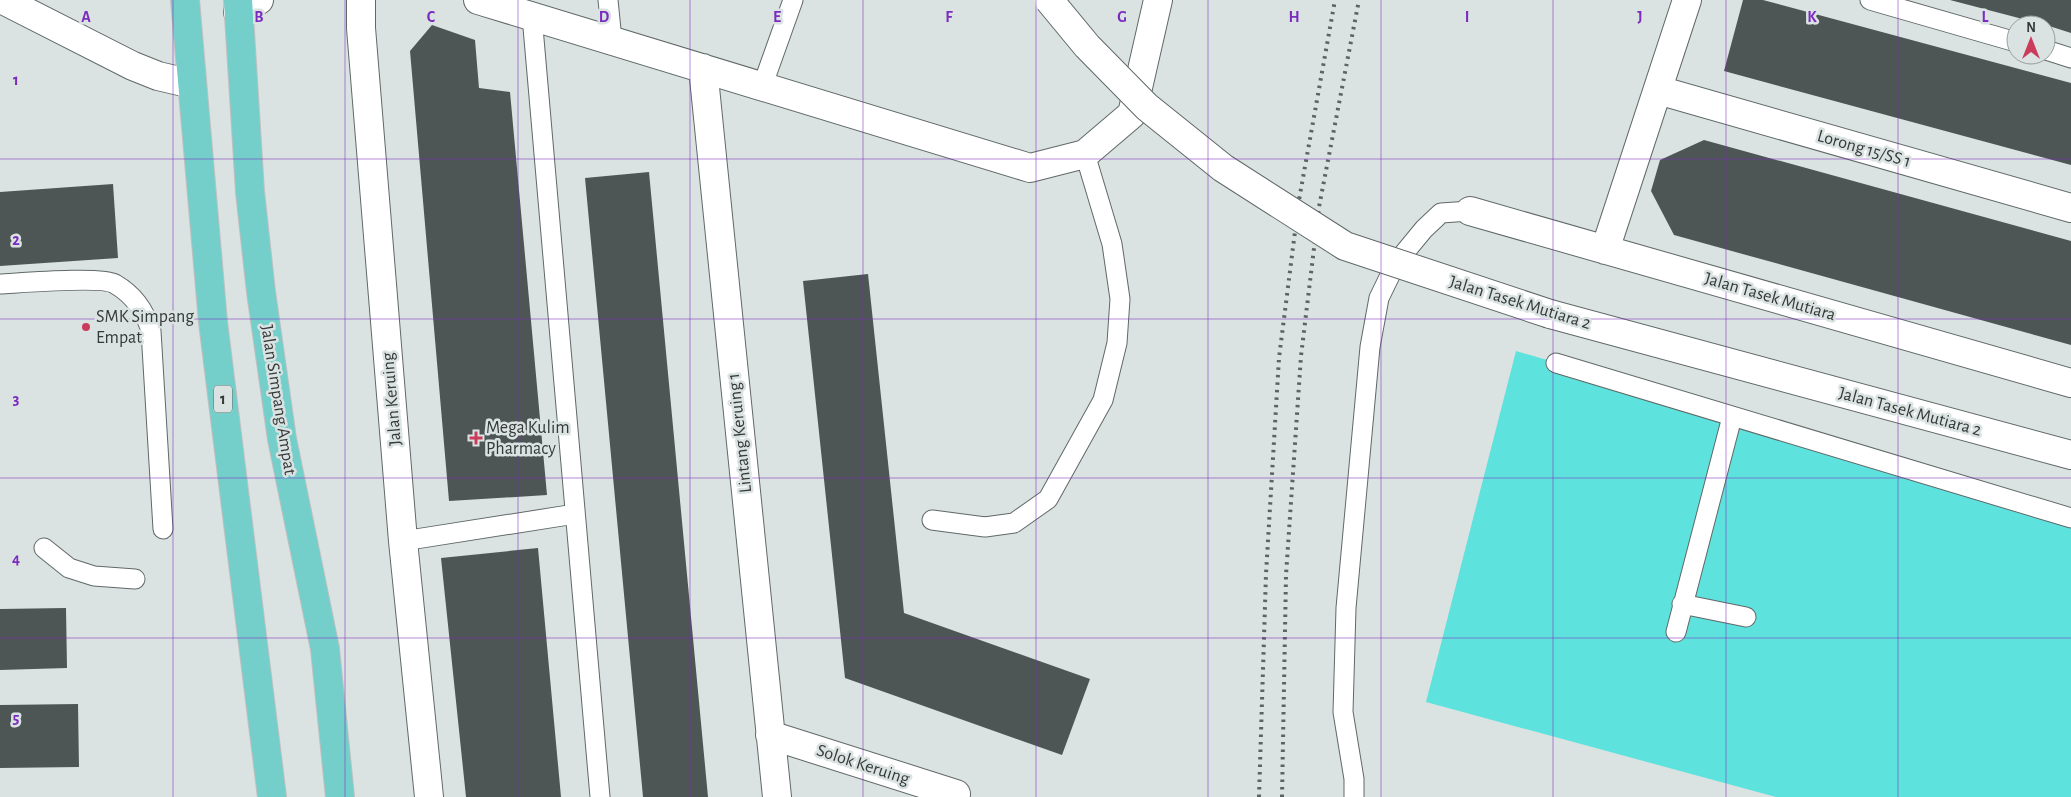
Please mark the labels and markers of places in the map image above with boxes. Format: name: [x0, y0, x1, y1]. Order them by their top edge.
place label: SMK Simpang Empat: [96, 308, 194, 347]
marker: SMK Simpang Empat: [80, 321, 92, 333]
place label: Mega Kulim Pharmacy: [486, 419, 570, 458]
marker: Mega Kulim Pharmacy: [470, 432, 482, 444]

